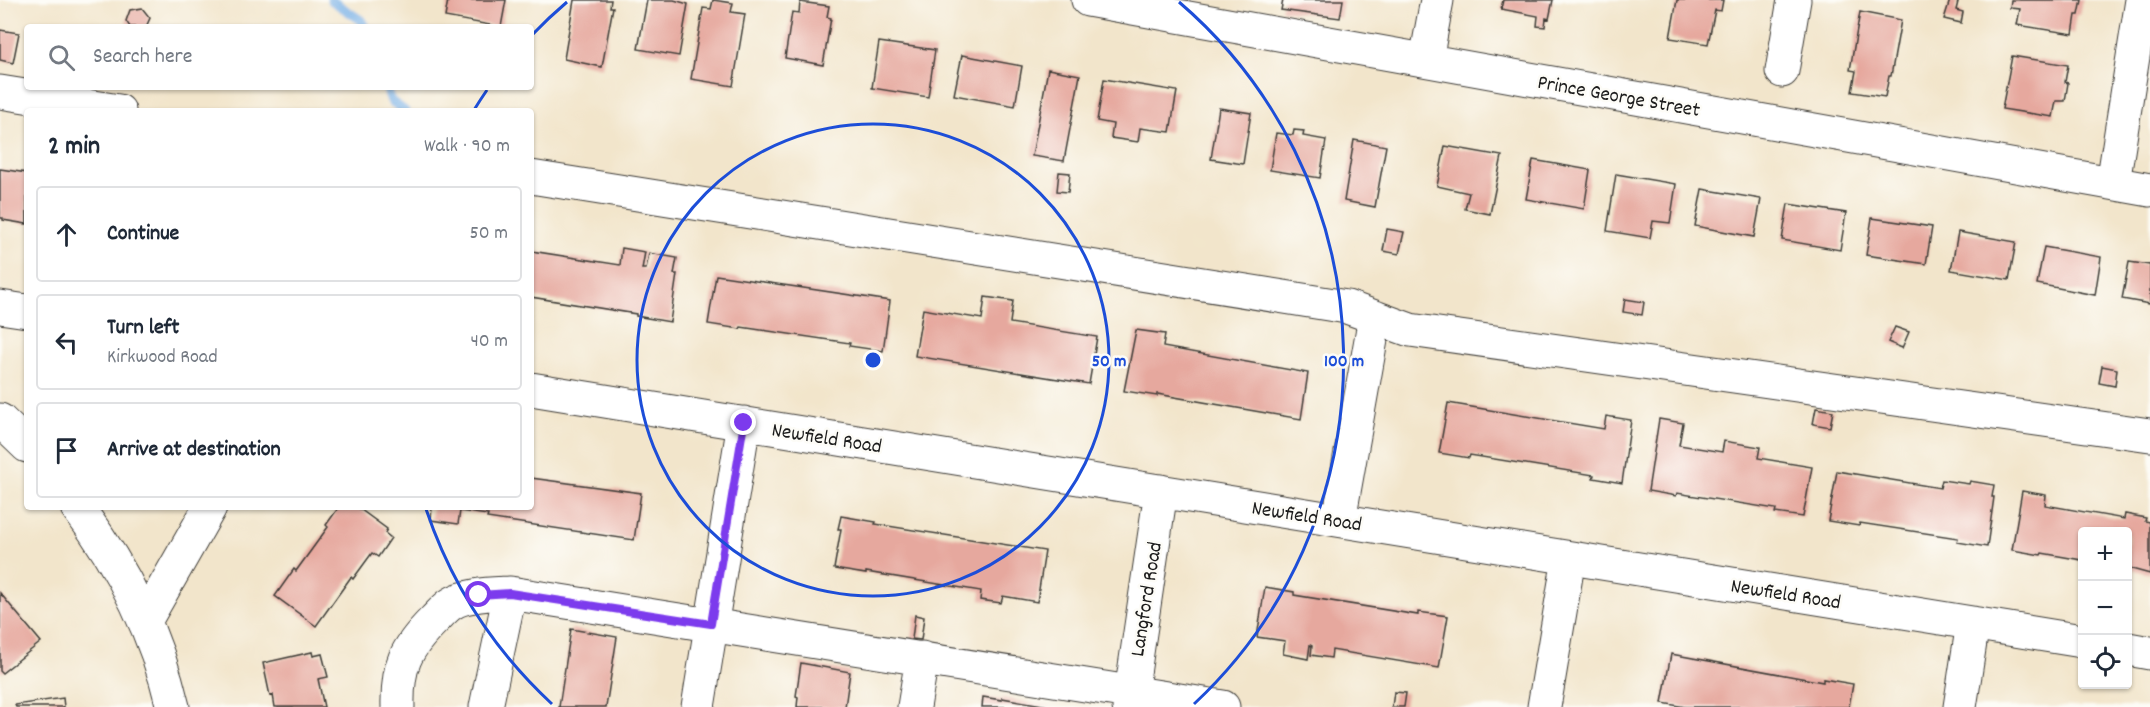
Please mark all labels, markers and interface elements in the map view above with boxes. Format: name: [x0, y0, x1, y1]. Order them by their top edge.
search box: [24, 24, 534, 90]
icon: search: [45, 41, 78, 74]
text: Search here: [93, 42, 192, 73]
street label: Prince George Street: [1535, 69, 1702, 127]
text: 2 min: [48, 129, 100, 166]
text: Walk · 90 m: [424, 133, 510, 161]
icon: ahead: [50, 218, 83, 251]
text: Continue: [107, 219, 179, 250]
text: 50 m: [470, 220, 508, 248]
text: Turn left: [107, 313, 179, 344]
icon: left: [50, 326, 83, 359]
text: 40 m: [470, 328, 508, 356]
text: Kirkwood Road: [107, 344, 218, 372]
centre of rings: [863, 350, 883, 370]
text: 50 m: [1092, 350, 1126, 375]
text: 100 m: [1324, 350, 1364, 375]
route end: [730, 409, 756, 435]
street label: Newfield Road: [769, 416, 884, 463]
icon: arrive: [50, 434, 83, 467]
text: Arrive at destination: [107, 435, 281, 466]
street label: Newfield Road: [1249, 494, 1364, 541]
map controls: [2078, 527, 2132, 689]
button: +: [2078, 527, 2132, 581]
street label: Langford Road: [1124, 540, 1172, 659]
street label: Newfield Road: [1728, 572, 1843, 619]
route start: [465, 581, 491, 607]
button: −: [2078, 581, 2132, 635]
button: locate: [2078, 635, 2132, 689]

